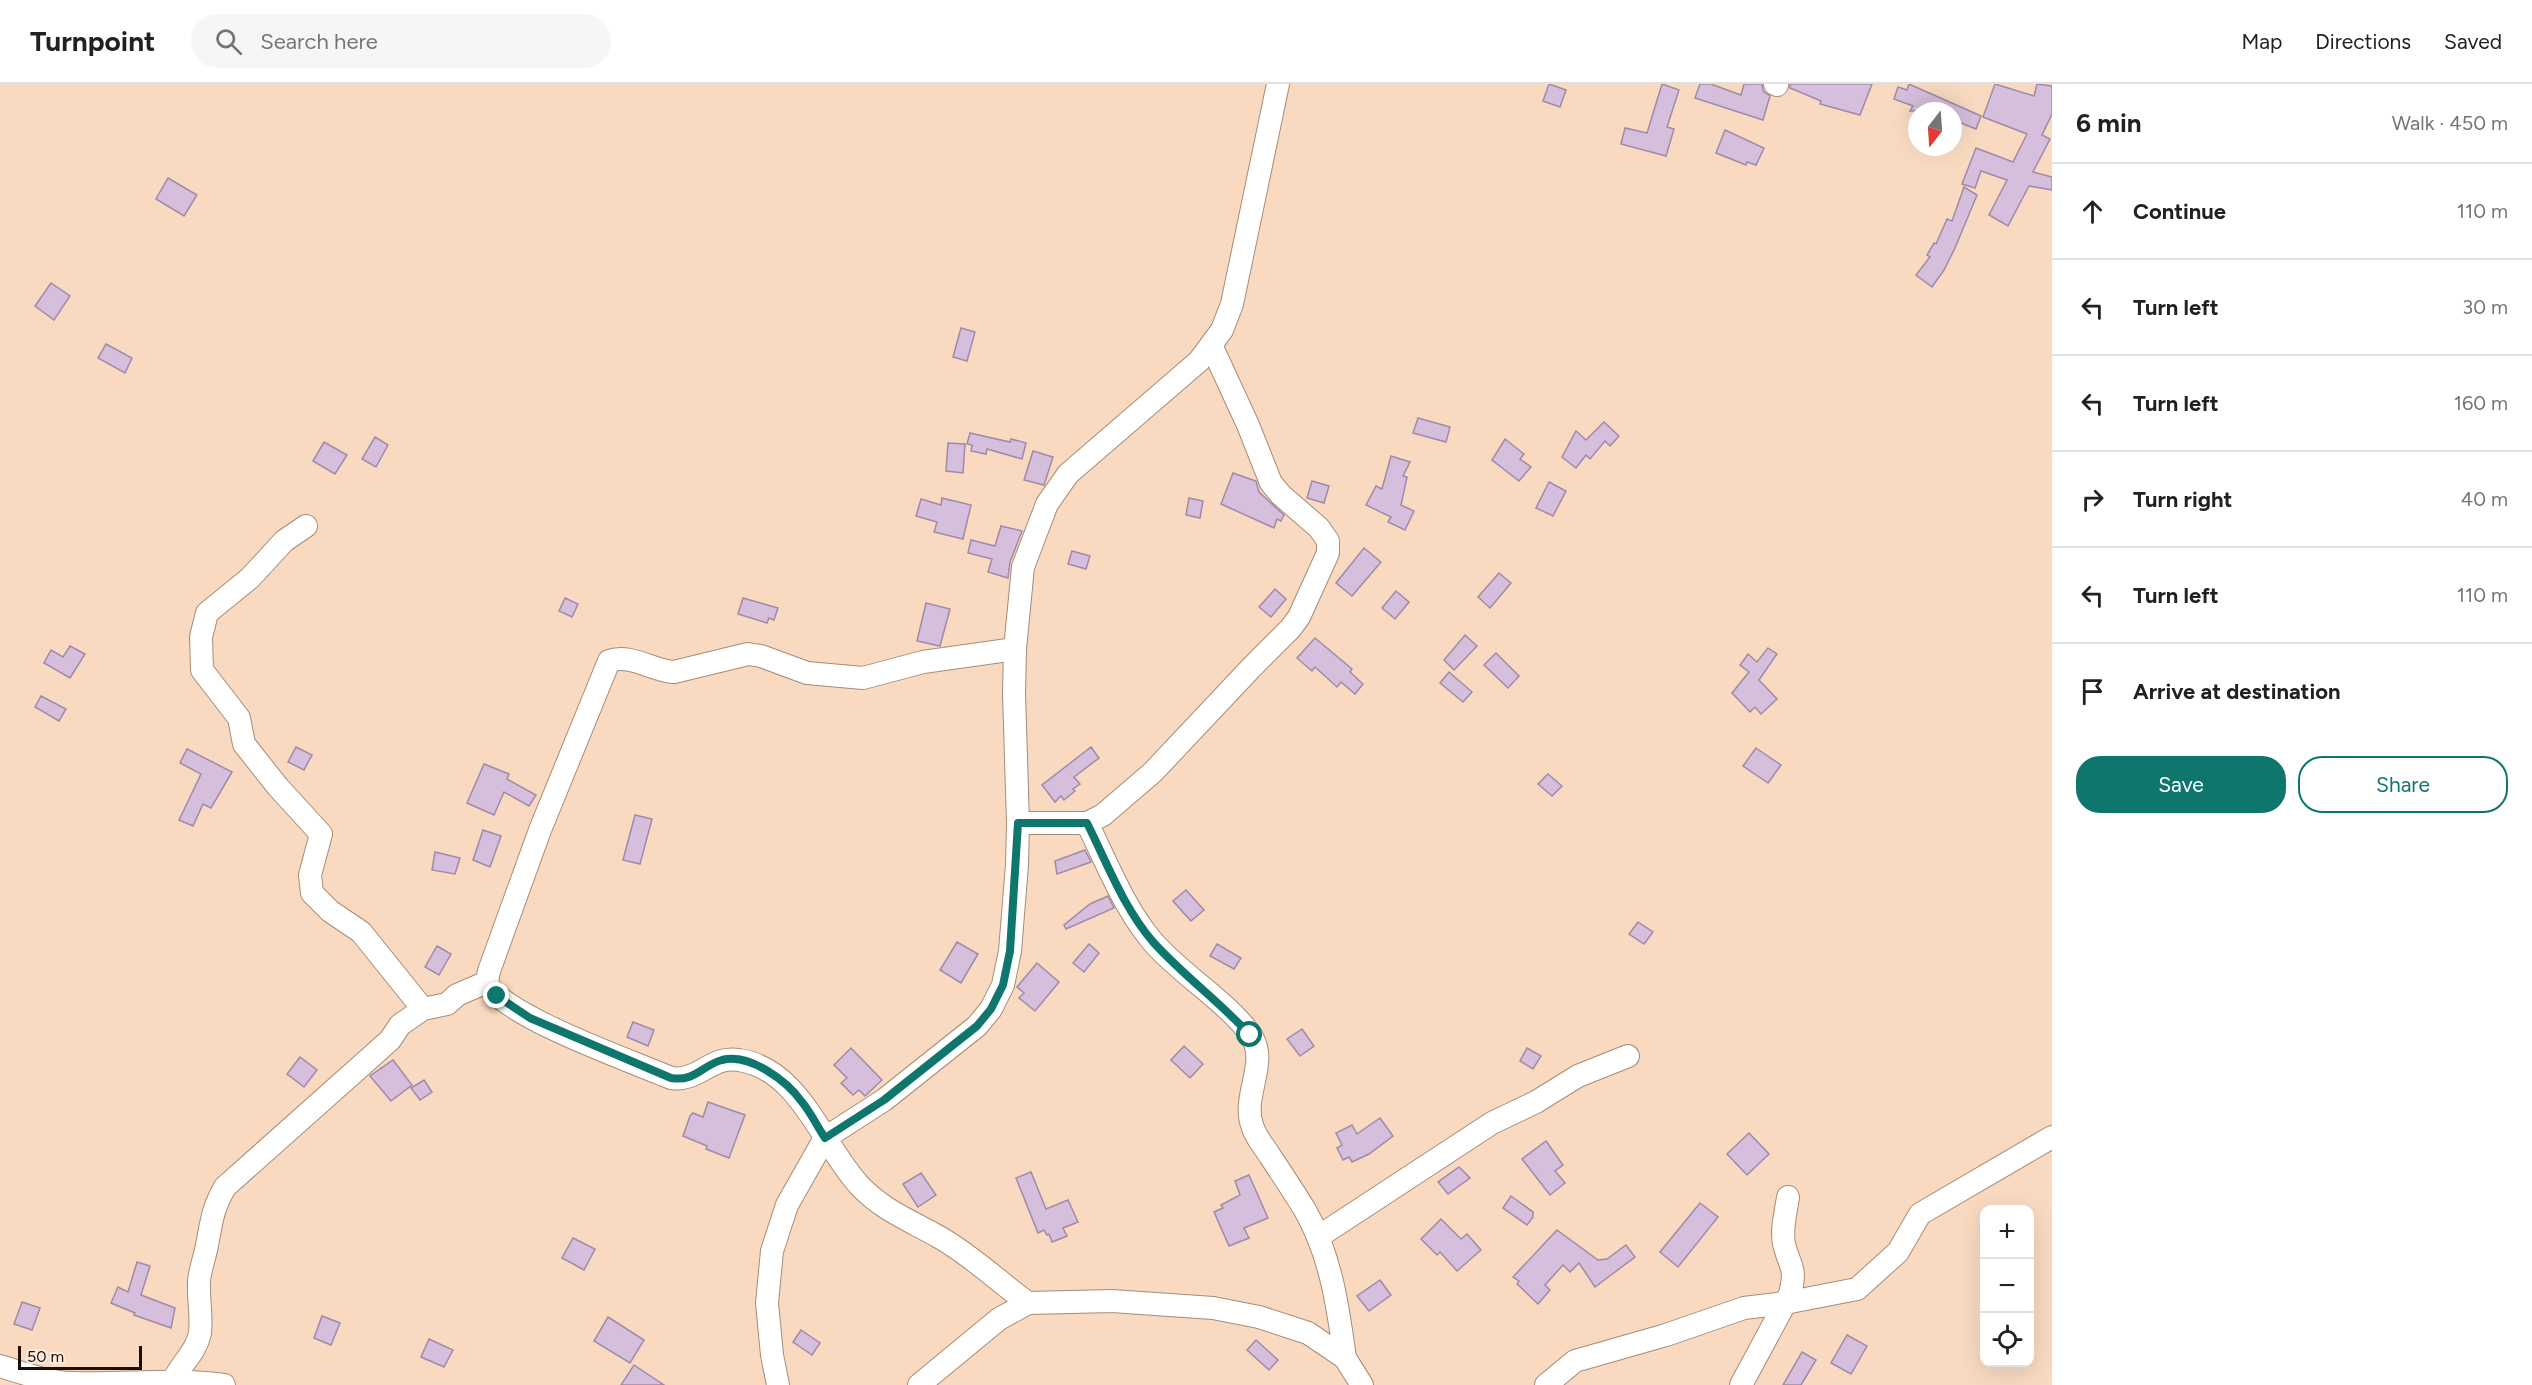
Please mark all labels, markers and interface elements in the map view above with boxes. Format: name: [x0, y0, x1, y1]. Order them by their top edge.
search box: [191, 14, 611, 68]
text: Turnpoint: [30, 24, 155, 58]
icon: search: [212, 25, 245, 58]
text: Search here: [260, 28, 378, 55]
text: Map: [2241, 29, 2282, 54]
text: Directions: [2315, 29, 2411, 54]
text: Saved: [2444, 29, 2502, 54]
north arrow: [1908, 102, 1962, 156]
text: 6 min: [2076, 107, 2142, 139]
text: Walk · 450 m: [2392, 111, 2508, 135]
icon: ahead: [2076, 195, 2109, 228]
text: Continue: [2133, 198, 2226, 225]
text: 110 m: [2457, 199, 2508, 223]
icon: left: [2076, 291, 2109, 324]
text: Turn left: [2133, 294, 2219, 321]
text: 30 m: [2462, 295, 2508, 319]
icon: left: [2076, 387, 2109, 420]
text: Turn left: [2133, 390, 2219, 417]
text: 160 m: [2454, 391, 2508, 415]
icon: right: [2076, 483, 2109, 516]
text: Turn right: [2133, 486, 2232, 513]
text: 40 m: [2461, 487, 2508, 511]
icon: left: [2076, 579, 2109, 612]
text: Turn left: [2133, 582, 2219, 609]
text: 110 m: [2457, 583, 2508, 607]
icon: arrive: [2076, 675, 2109, 708]
text: Arrive at destination: [2133, 678, 2341, 705]
button: Save: [2076, 756, 2286, 813]
button: Share: [2298, 756, 2508, 813]
route end: [483, 982, 509, 1008]
route start: [1236, 1021, 1262, 1047]
map controls: [1980, 1205, 2034, 1367]
button: +: [1980, 1205, 2034, 1259]
button: −: [1980, 1259, 2034, 1313]
button: locate: [1980, 1313, 2034, 1367]
scale bar: [18, 1343, 142, 1370]
text: 50 m: [27, 1347, 64, 1366]

